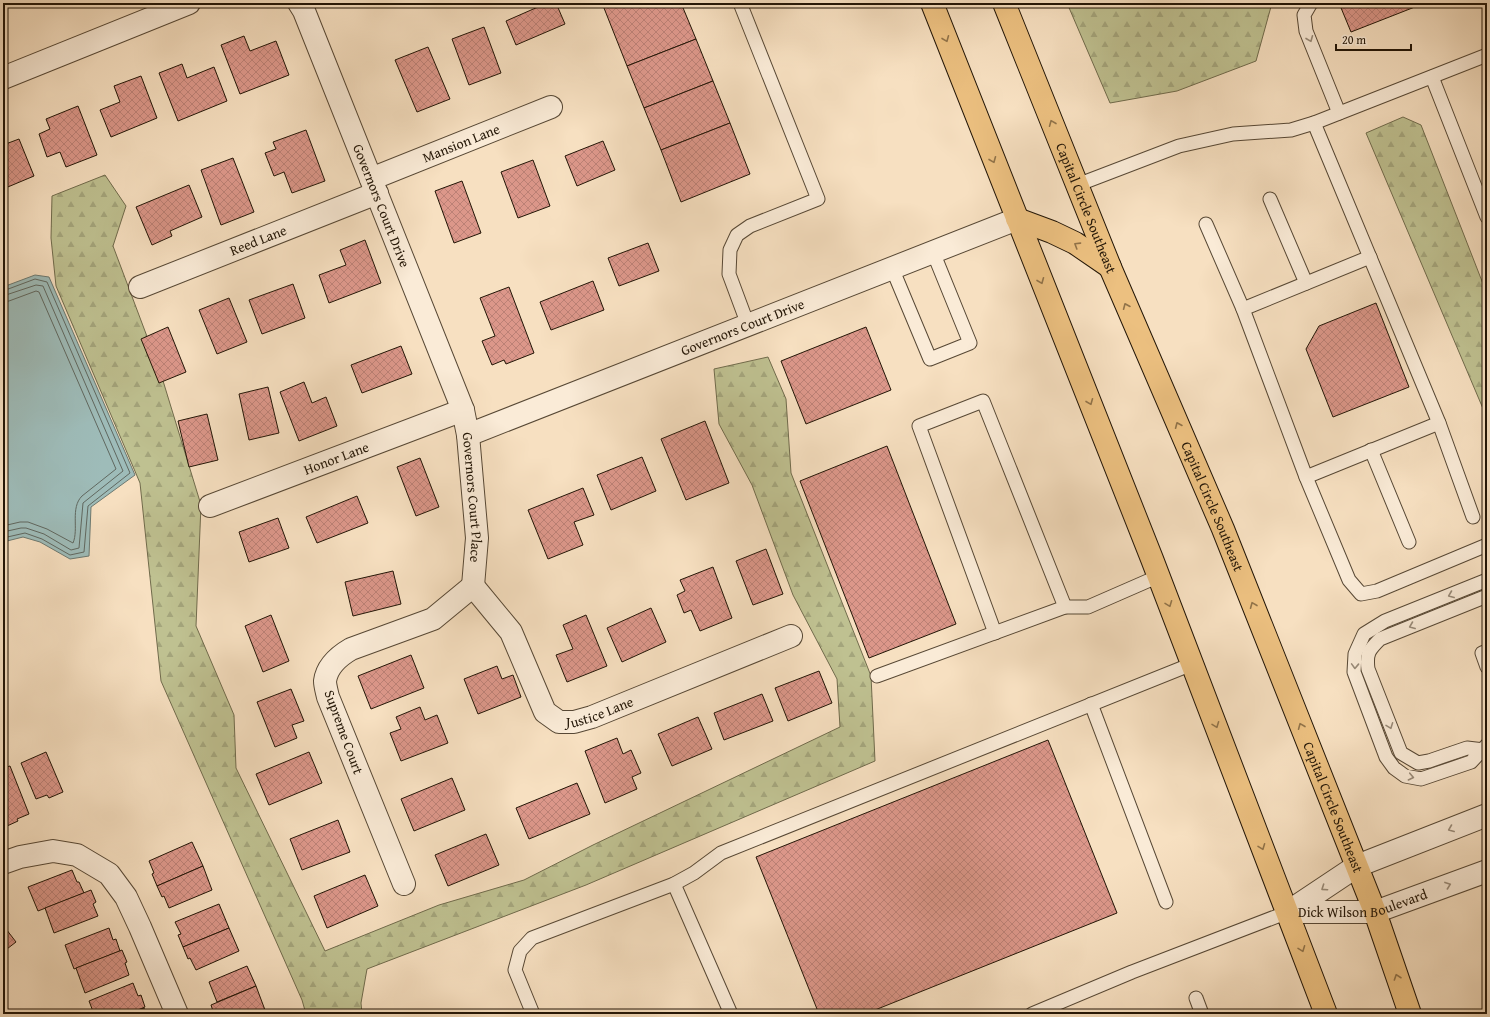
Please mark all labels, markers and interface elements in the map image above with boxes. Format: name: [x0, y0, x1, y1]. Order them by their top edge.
scale bar: [1336, 26, 1411, 52]
text: 20 m: [1342, 31, 1366, 48]
one-way arrow: [941, 36, 949, 43]
one-way arrow: [1305, 36, 1313, 43]
street label: Mansion Lane: [420, 118, 503, 167]
one-way arrow: [1048, 119, 1056, 126]
street label: Capital Circle Southeast: [1051, 140, 1122, 277]
street label: Governors Court Drive: [348, 141, 415, 271]
one-way arrow: [989, 157, 997, 164]
street label: Reed Lane: [227, 220, 290, 260]
one-way arrow: [1074, 243, 1081, 250]
one-way arrow: [1037, 278, 1045, 285]
street label: Governors Court Drive: [678, 294, 808, 360]
one-way arrow: [1123, 302, 1131, 309]
one-way arrow: [1085, 398, 1093, 405]
one-way arrow: [1175, 422, 1183, 430]
street label: Governors Court Place: [458, 431, 487, 564]
street label: Honor Lane: [301, 436, 372, 480]
street label: Capital Circle Southeast: [1176, 438, 1249, 574]
one-way arrow: [1447, 590, 1454, 598]
one-way arrow: [1165, 600, 1173, 607]
one-way arrow: [1250, 601, 1258, 608]
one-way arrow: [1408, 622, 1415, 630]
one-way arrow: [1350, 663, 1359, 670]
street label: Supreme Court: [320, 687, 369, 777]
street label: Justice Lane: [564, 691, 637, 733]
one-way arrow: [1211, 722, 1219, 729]
one-way arrow: [1298, 722, 1306, 730]
one-way arrow: [1386, 722, 1394, 729]
street label: Capital Circle Southeast: [1298, 739, 1368, 876]
one-way arrow: [1408, 772, 1414, 781]
one-way arrow: [1447, 825, 1454, 833]
one-way arrow: [1258, 843, 1266, 850]
one-way arrow: [1445, 882, 1452, 890]
one-way arrow: [1321, 883, 1328, 891]
street label: Dick Wilson Boulevard: [1298, 884, 1430, 922]
one-way arrow: [1297, 945, 1305, 952]
one-way arrow: [1393, 974, 1402, 981]

